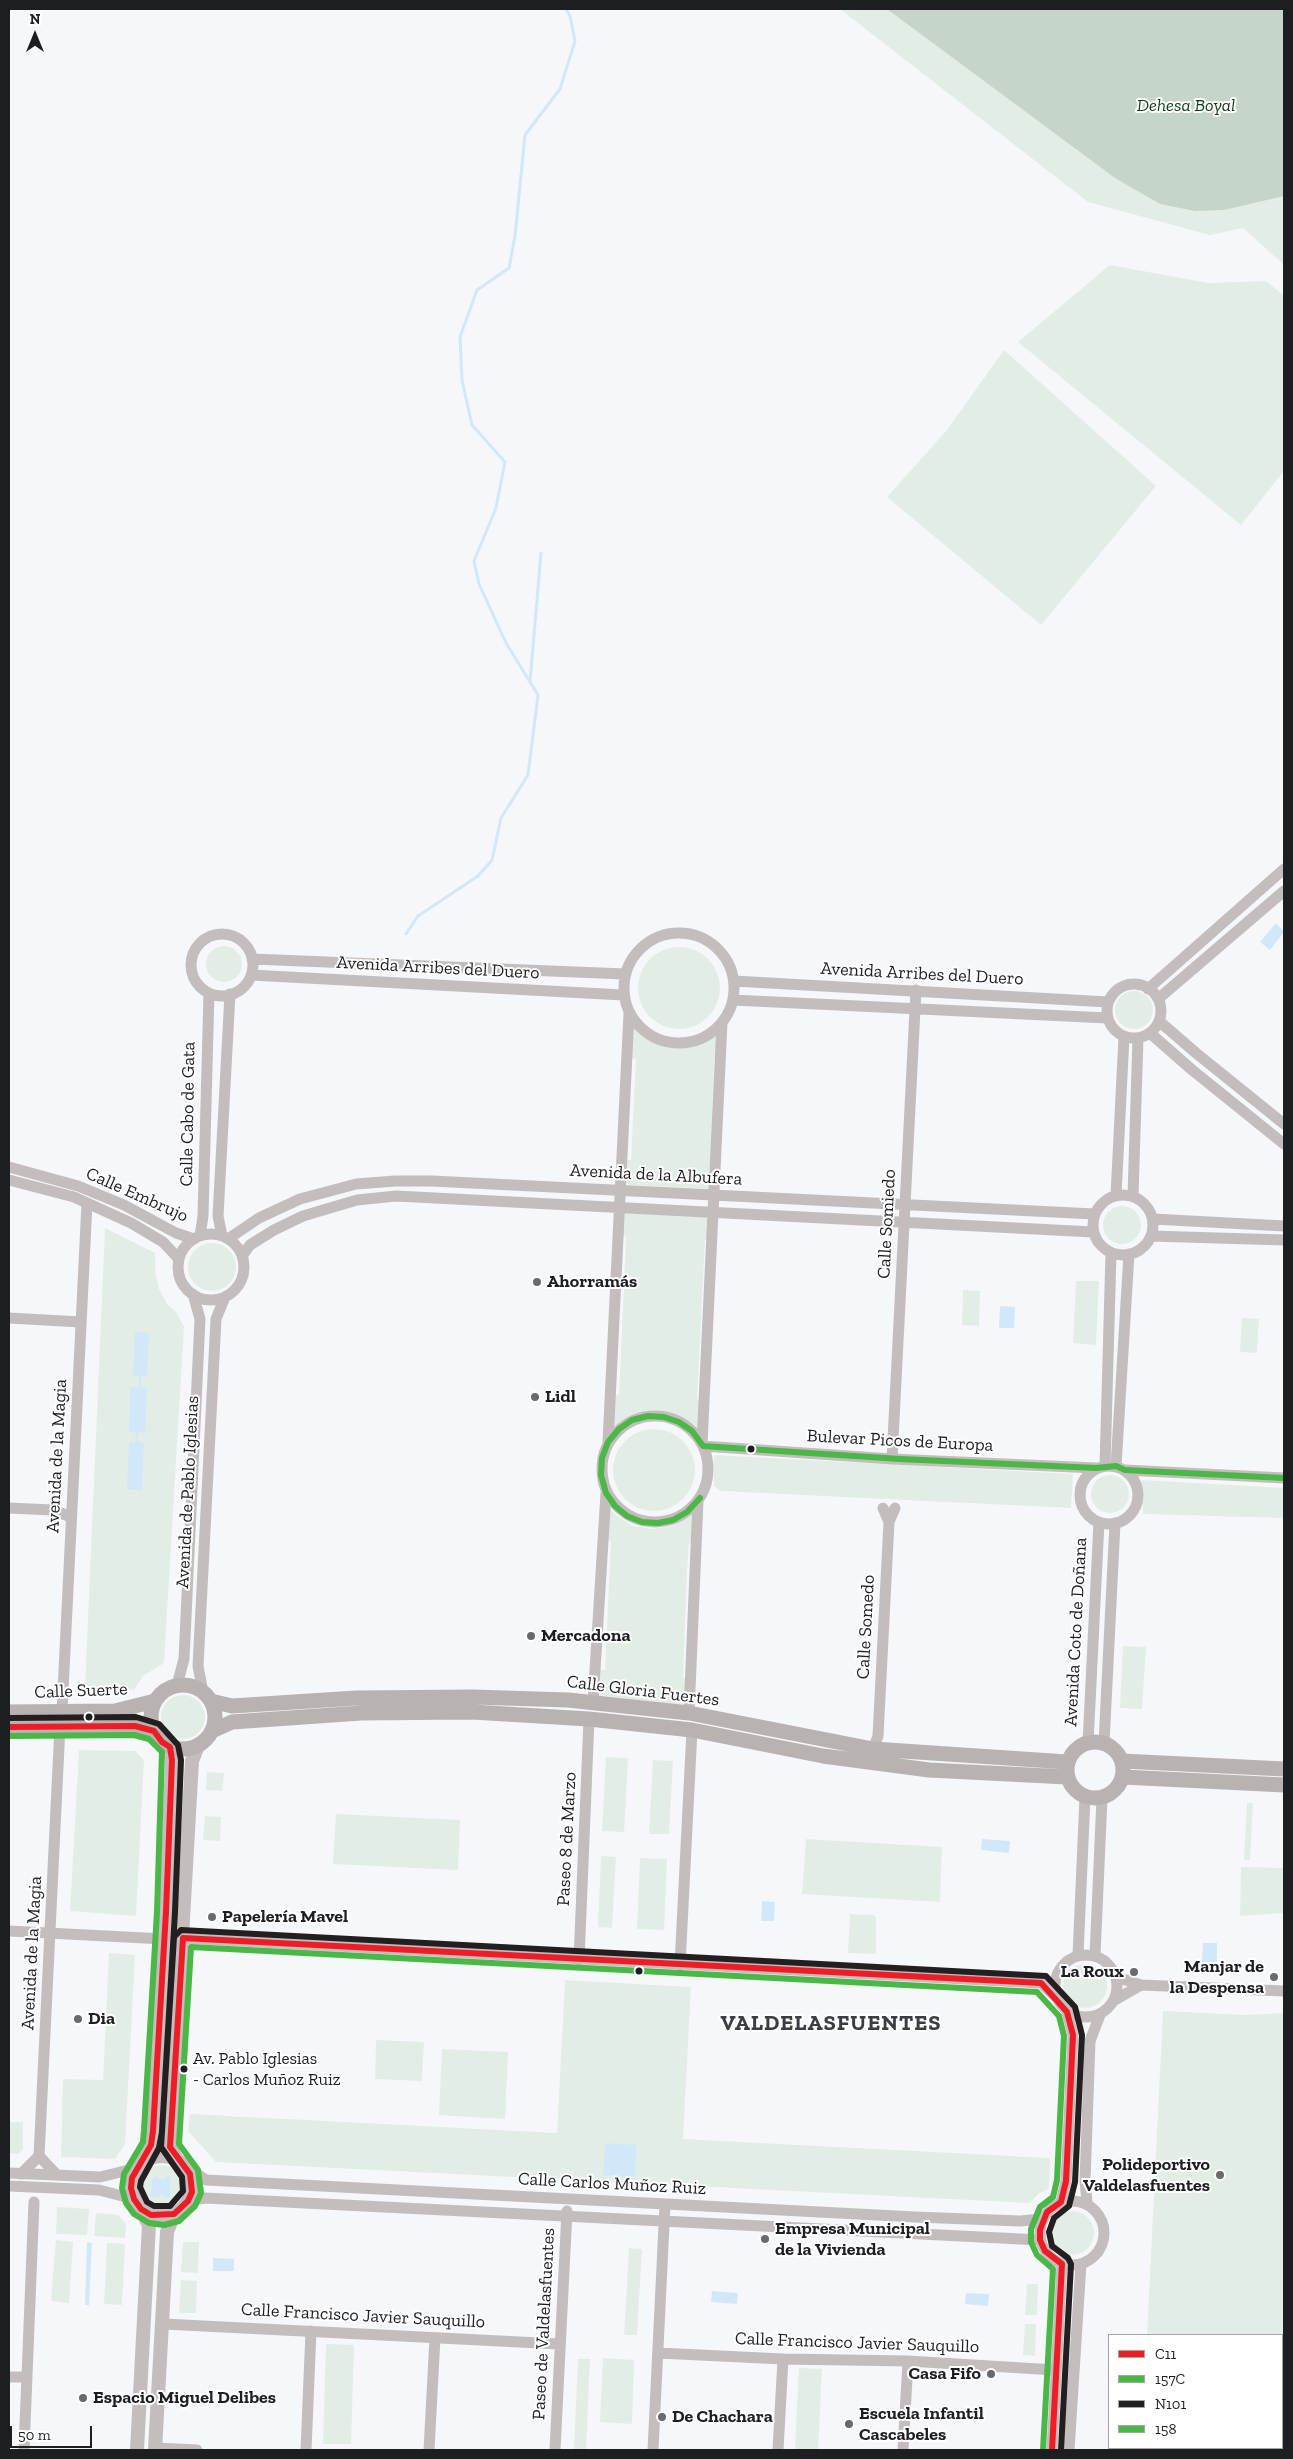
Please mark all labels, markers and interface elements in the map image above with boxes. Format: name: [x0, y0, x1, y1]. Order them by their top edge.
north arrow: [10, 10, 60, 60]
text: N: [30, 11, 40, 28]
park label: Dehesa Boyal: [1137, 95, 1235, 117]
street label: Avenida Arribes del Duero: [336, 952, 540, 984]
street label: Avenida Arribes del Duero: [820, 958, 1024, 990]
street label: Calle Cabo de Gata: [176, 1042, 200, 1186]
street label: Avenida de la Albufera: [569, 1160, 743, 1190]
street label: Calle Embrujo: [83, 1163, 191, 1227]
street label: Calle Somiedo: [873, 1169, 901, 1279]
place label: Ahorramás: [547, 1271, 637, 1293]
marker: Ahorramás: [531, 1276, 543, 1288]
street label: Avenida de la Magia: [42, 1378, 72, 1534]
place label: Lidl: [545, 1386, 576, 1408]
marker: Lidl: [529, 1391, 541, 1403]
street label: Avenida de Pablo Iglesias: [172, 1395, 204, 1589]
street label: Bulevar Picos de Europa: [806, 1425, 994, 1457]
unlabelled marker: [746, 1444, 756, 1454]
street label: Avenida Coto de Doñana: [1060, 1537, 1092, 1727]
street label: Calle Somedo: [852, 1574, 880, 1680]
place label: Mercadona: [541, 1625, 631, 1647]
marker: Mercadona: [525, 1630, 537, 1642]
street label: Calle Gloria Fuertes: [566, 1671, 720, 1711]
street label: Calle Suerte: [34, 1679, 128, 1703]
unlabelled marker: [84, 1712, 94, 1722]
street label: Paseo 8 de Marzo: [553, 1771, 581, 1907]
street label: Avenida de la Magia: [17, 1875, 47, 2031]
place label: Papelería Mavel: [222, 1906, 348, 1928]
marker: Papelería Mavel: [206, 1911, 218, 1923]
place label: Manjar de la Despensa: [1170, 1956, 1264, 1998]
place label: La Roux: [1061, 1961, 1124, 1983]
unlabelled marker: [634, 1966, 644, 1976]
marker: La Roux: [1128, 1966, 1140, 1978]
marker: Manjar de la Despensa: [1268, 1971, 1280, 1983]
place label: Dia: [88, 2008, 115, 2030]
district label: VALDELASFUENTES: [719, 2011, 943, 2037]
marker: Dia: [72, 2013, 84, 2025]
place label: Av. Pablo Iglesias - Carlos Muñoz Ruiz: [193, 2049, 341, 2089]
marker: Av. Pablo Iglesias - Carlos Muñoz Ruiz: [179, 2064, 189, 2074]
place label: Polideportivo Valdelasfuentes: [1083, 2154, 1210, 2196]
street label: Calle Carlos Muñoz Ruiz: [517, 2168, 707, 2200]
marker: Polideportivo Valdelasfuentes: [1214, 2169, 1226, 2181]
place label: Empresa Municipal de la Vivienda: [775, 2218, 930, 2260]
street label: Paseo de Valdelasfuentes: [528, 2227, 560, 2421]
marker: Empresa Municipal de la Vivienda: [759, 2233, 771, 2245]
street label: Calle Francisco Javier Sauquillo: [240, 2299, 486, 2333]
street label: Calle Francisco Javier Sauquillo: [735, 2328, 979, 2358]
legend: [1108, 2334, 1283, 2449]
text: C11: [1155, 2345, 1176, 2363]
place label: Casa Fifo: [908, 2363, 981, 2385]
marker: Casa Fifo: [985, 2368, 997, 2380]
text: 157C: [1155, 2370, 1185, 2388]
place label: Espacio Miguel Delibes: [93, 2387, 276, 2409]
marker: Espacio Miguel Delibes: [77, 2392, 89, 2404]
text: N101: [1155, 2395, 1186, 2413]
place label: Escuela Infantil Cascabeles: [859, 2403, 984, 2446]
place label: De Chachara: [672, 2406, 773, 2428]
marker: De Chachara: [656, 2411, 668, 2423]
scale bar: [12, 2416, 95, 2448]
marker: Escuela Infantil Cascabeles: [843, 2418, 855, 2430]
text: 158: [1155, 2420, 1177, 2438]
text: 50 m: [18, 2426, 51, 2444]

